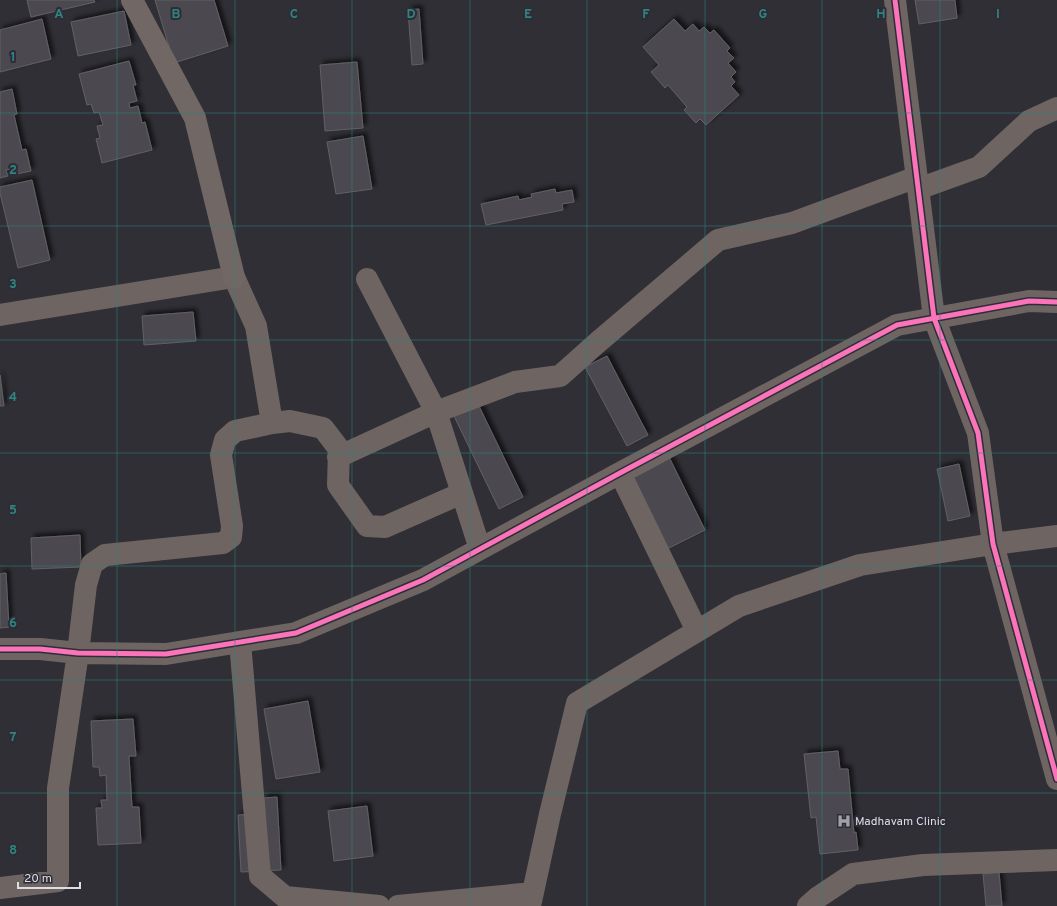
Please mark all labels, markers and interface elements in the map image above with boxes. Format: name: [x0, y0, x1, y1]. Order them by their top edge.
text: A: [54, 7, 64, 23]
text: B: [172, 7, 181, 23]
text: C: [290, 7, 298, 23]
text: D: [406, 7, 416, 23]
text: E: [524, 7, 532, 23]
text: F: [642, 7, 650, 23]
text: G: [759, 7, 768, 23]
text: H: [876, 7, 886, 23]
text: I: [996, 7, 1000, 23]
text: 1: [10, 50, 16, 66]
text: 2: [9, 163, 17, 179]
text: 3: [9, 277, 17, 293]
text: 4: [9, 390, 17, 406]
text: 5: [9, 503, 17, 519]
text: 6: [9, 616, 17, 632]
text: 7: [10, 730, 17, 746]
hospital icon: Madhavam Clinic: [836, 813, 852, 829]
place label: Madhavam Clinic: [855, 814, 946, 830]
text: 8: [9, 843, 17, 859]
scale bar: [18, 864, 80, 890]
text: 20 m: [24, 871, 52, 887]

